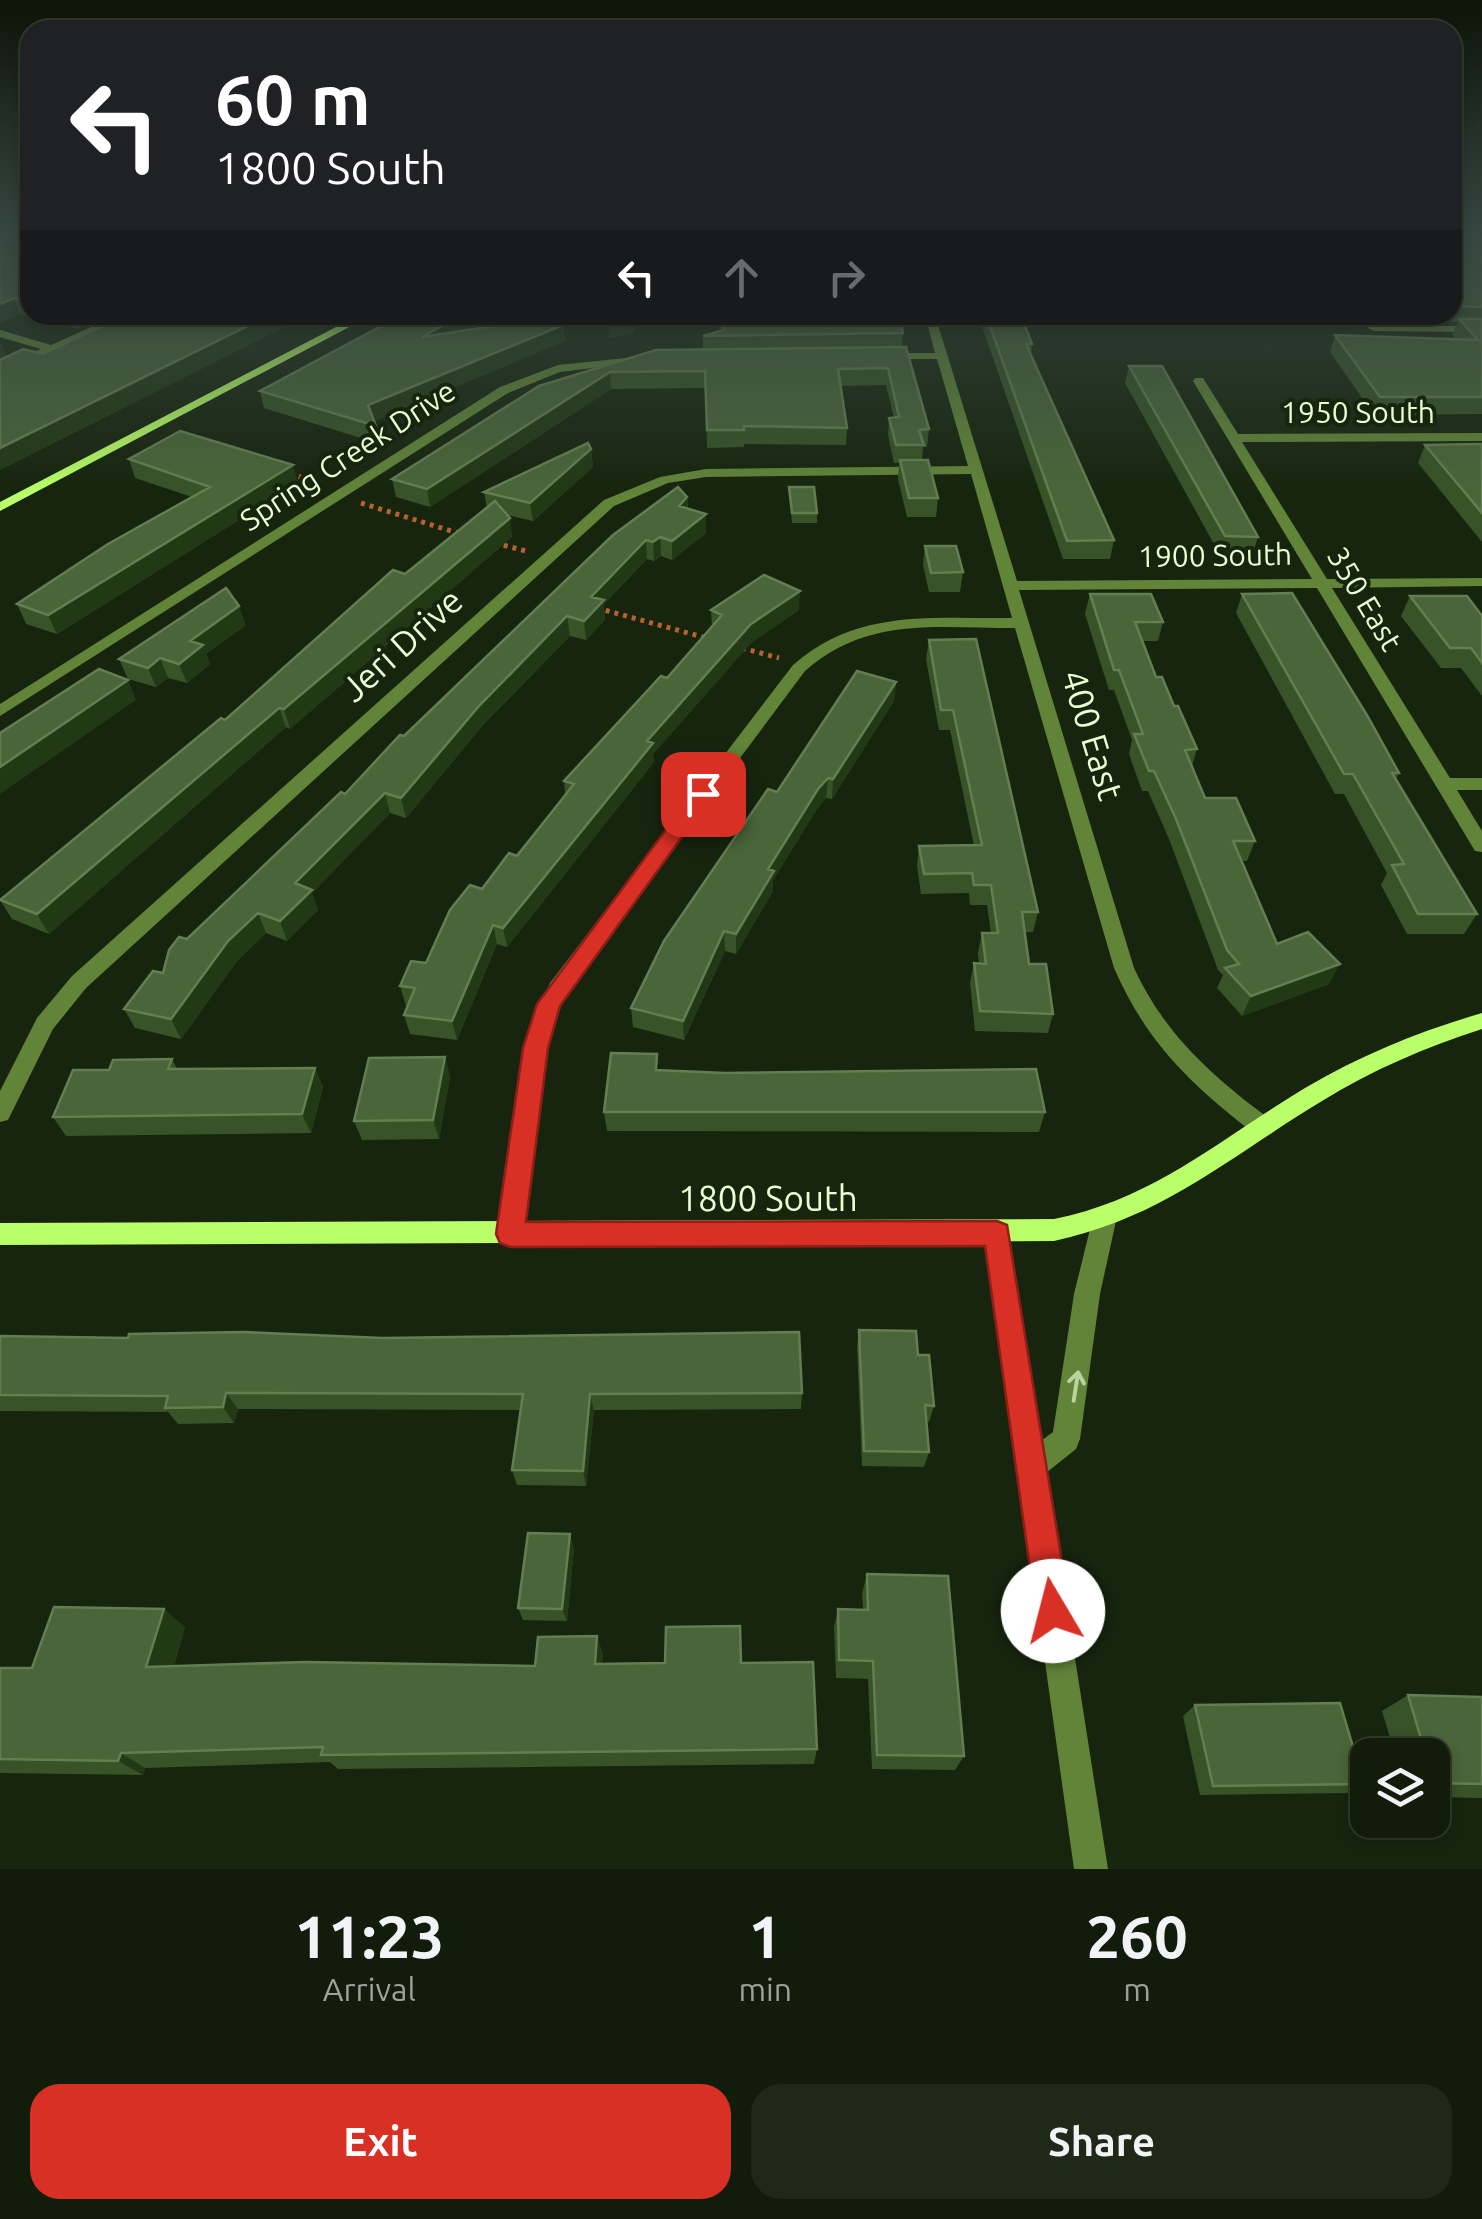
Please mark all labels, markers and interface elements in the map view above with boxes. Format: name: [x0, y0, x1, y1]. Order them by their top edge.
icon: left: [50, 60, 180, 190]
text: 60 m: [215, 60, 371, 138]
text: 1800 South: [215, 142, 446, 193]
icon: left: [609, 250, 664, 305]
icon: ahead: [714, 250, 769, 305]
icon: right: [819, 250, 874, 305]
street label: Spring Creek Drive: [234, 373, 461, 537]
street label: 1950 South: [1281, 395, 1435, 429]
street label: 1900 South: [1138, 537, 1292, 573]
street label: 350 East: [1321, 541, 1409, 657]
street label: Jeri Drive: [333, 580, 470, 709]
street label: 400 East: [1054, 665, 1132, 805]
pin: [661, 752, 746, 837]
icon: arrive: [676, 767, 731, 822]
street label: 1800 South: [678, 1178, 858, 1218]
one-way arrow: [1067, 1371, 1086, 1403]
position arrow: [1001, 1559, 1105, 1663]
map controls: [1350, 1738, 1450, 1838]
button: layers: [1350, 1738, 1450, 1838]
text: 11:23: [294, 1902, 444, 1969]
text: 1: [748, 1902, 782, 1969]
text: 260: [1086, 1902, 1188, 1969]
text: Arrival: [323, 1971, 416, 2007]
text: min: [738, 1971, 792, 2007]
text: m: [1123, 1971, 1151, 2007]
button: Exit: [30, 2084, 731, 2199]
button: Share: [751, 2084, 1452, 2199]

